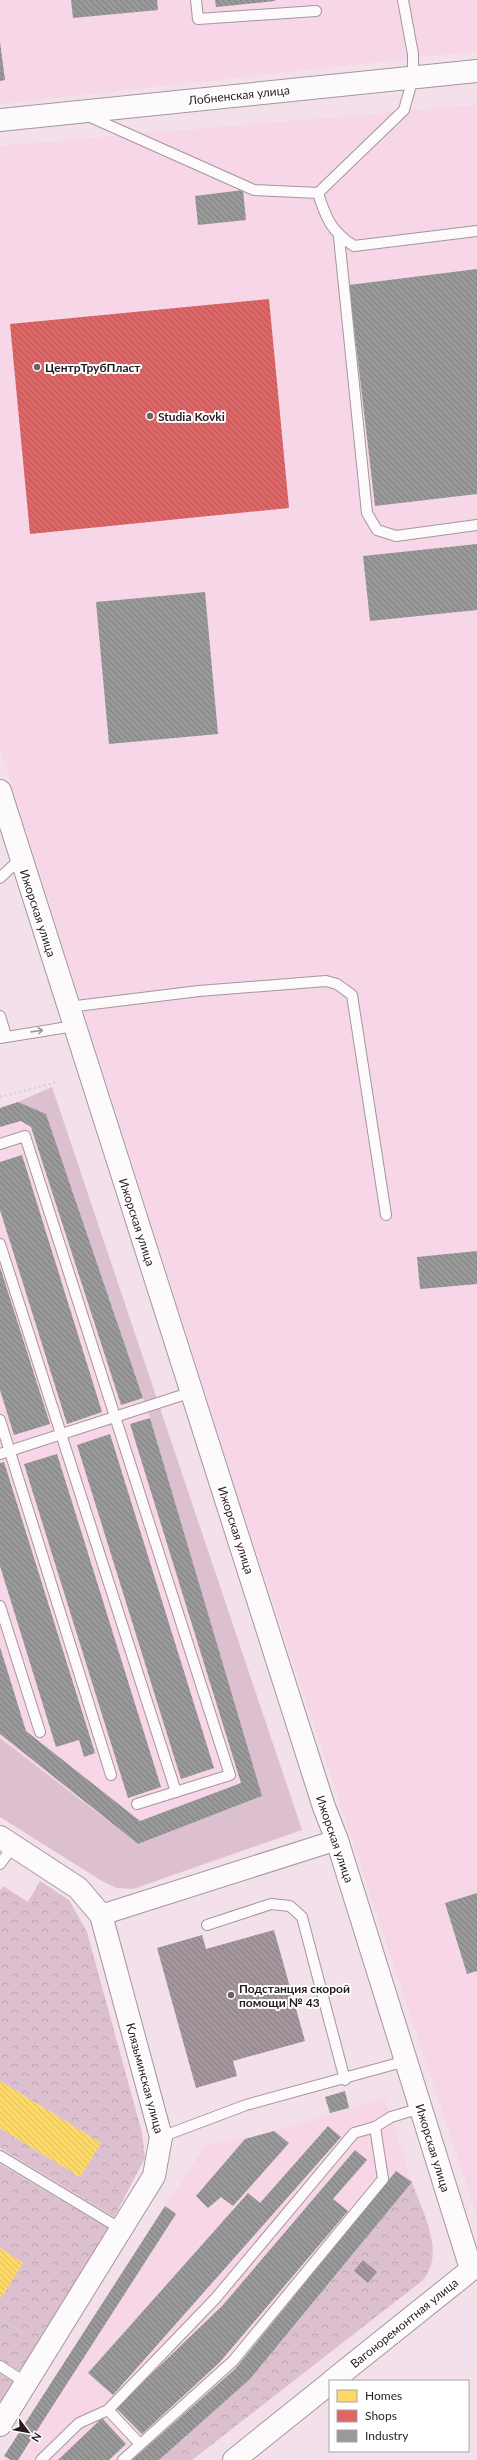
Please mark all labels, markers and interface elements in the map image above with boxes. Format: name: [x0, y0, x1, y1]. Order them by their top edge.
street label: Лобненская улица: [187, 82, 290, 108]
place label: ЦентрТрубПласт: [45, 360, 141, 375]
marker: ЦентрТрубПласт: [32, 362, 42, 372]
place label: Studia Kovki: [158, 409, 225, 424]
marker: Studia Kovki: [145, 411, 155, 421]
street label: Ижорская улица: [17, 867, 59, 959]
one-way arrow: [30, 1028, 43, 1035]
street label: Ижорская улица: [116, 1176, 158, 1268]
street label: Ижорская улица: [215, 1484, 257, 1576]
street label: Ижорская улица: [313, 1793, 357, 1885]
place label: Подстанция скорой помощи № 43: [239, 1981, 350, 2010]
marker: Подстанция скорой помощи № 43: [226, 1990, 236, 2000]
street label: Клязьминская улица: [123, 2021, 167, 2135]
street label: Ижорская улица: [412, 2102, 454, 2194]
street label: Вагоноремонтная улица: [347, 2275, 461, 2371]
legend: [329, 2380, 469, 2452]
text: Homes: [365, 2388, 402, 2403]
text: Shops: [365, 2408, 397, 2423]
north arrow: [8, 2412, 48, 2452]
text: Industry: [365, 2428, 409, 2443]
text: N: [29, 2431, 45, 2445]

